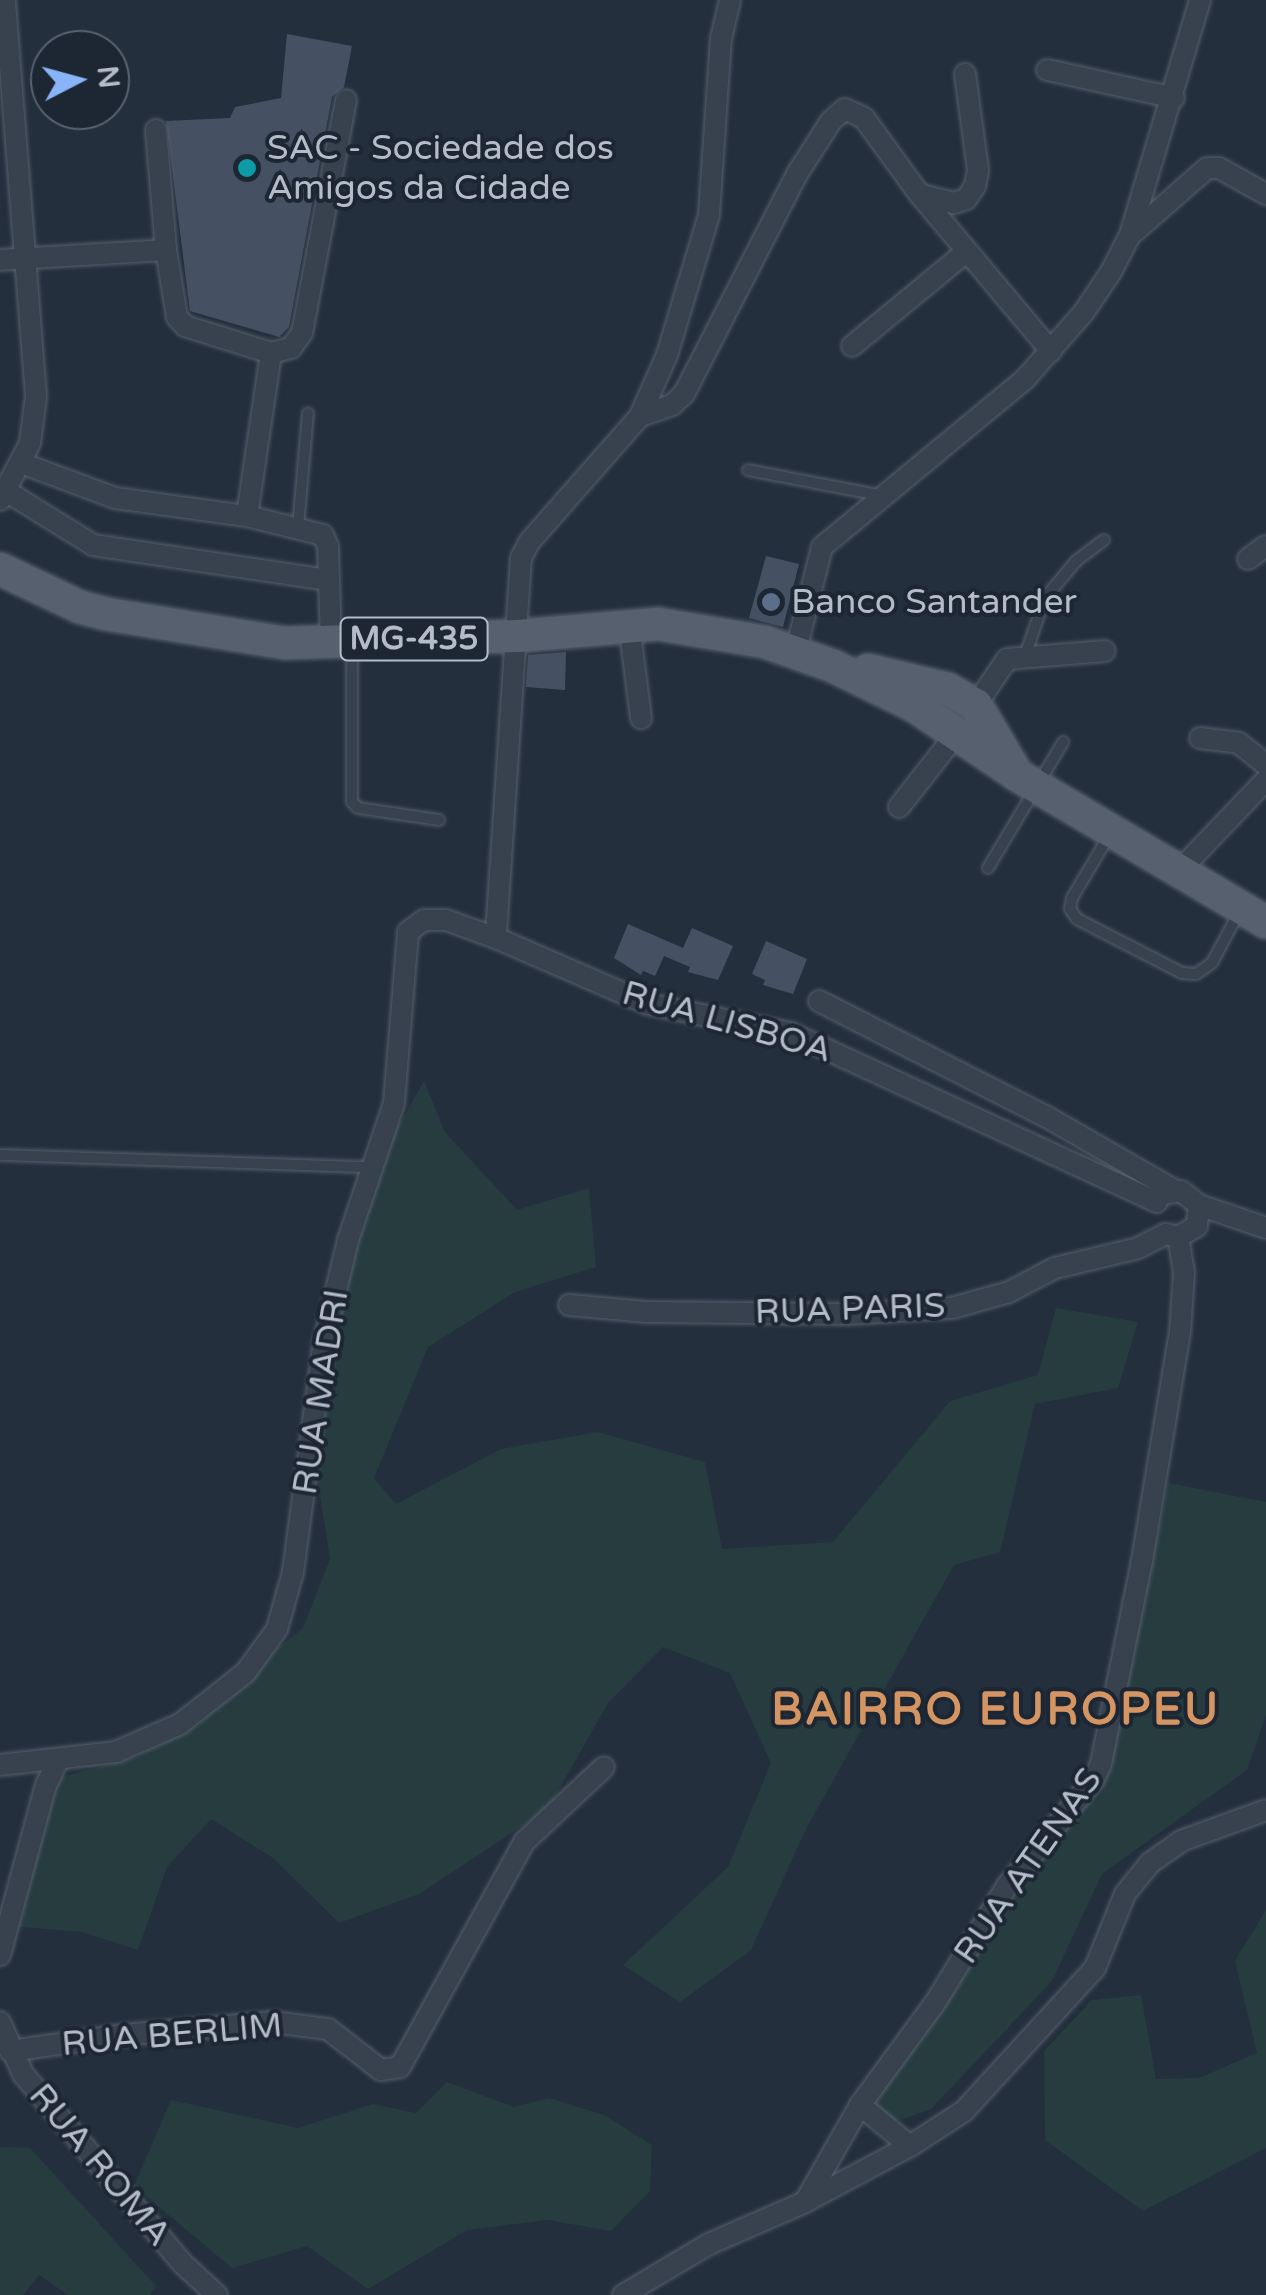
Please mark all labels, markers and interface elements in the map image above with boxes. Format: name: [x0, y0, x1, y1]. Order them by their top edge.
north arrow: [30, 30, 130, 130]
text: N: [90, 64, 126, 90]
place label: SAC - Sociedade dos Amigos da Cidade: [267, 127, 614, 209]
marker: SAC - Sociedade dos Amigos da Cidade: [236, 157, 258, 179]
place label: Banco Santander: [791, 581, 1077, 623]
marker: Banco Santander: [760, 591, 782, 613]
road number: MG-435: [339, 612, 489, 666]
street label: RUA LISBOA: [617, 972, 837, 1072]
street label: RUA PARIS: [754, 1285, 946, 1333]
street label: RUA MADRI: [284, 1286, 358, 1498]
district label: BAIRRO EUROPEU: [771, 1684, 1221, 1738]
street label: RUA ATENAS: [945, 1760, 1111, 1972]
street label: RUA BERLIM: [60, 2004, 284, 2066]
street label: RUA ROMA: [20, 2075, 180, 2255]

